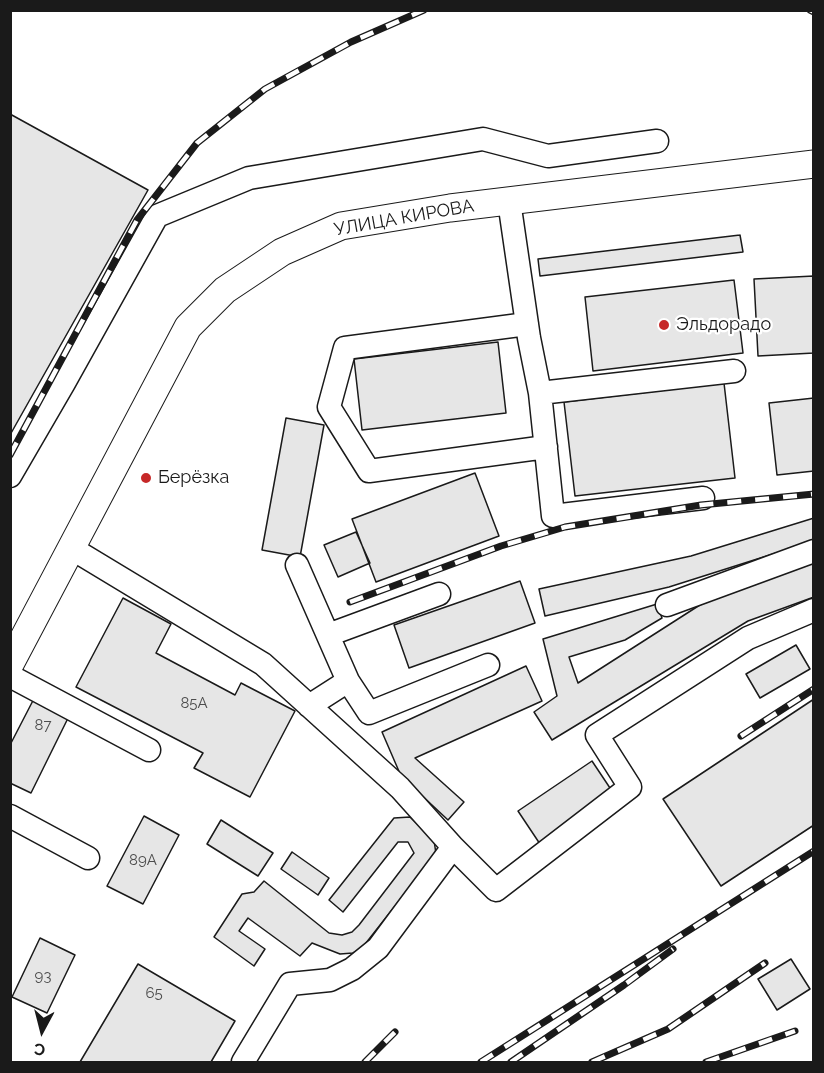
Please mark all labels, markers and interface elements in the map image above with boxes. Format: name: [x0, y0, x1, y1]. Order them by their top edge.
street label: УЛИЦА КИРОВА: [332, 195, 476, 241]
place label: Эльдорадо: [676, 314, 771, 336]
marker: Эльдорадо: [657, 318, 671, 332]
place label: Берёзка: [158, 467, 229, 489]
marker: Берёзка: [139, 471, 153, 485]
house number: 85А: [180, 694, 208, 712]
house number: 87: [35, 716, 51, 734]
house number: 89А: [129, 851, 157, 869]
house number: 93: [35, 967, 51, 985]
house number: 65: [145, 984, 163, 1002]
north arrow: [12, 1001, 72, 1061]
text: С: [33, 1039, 46, 1059]

